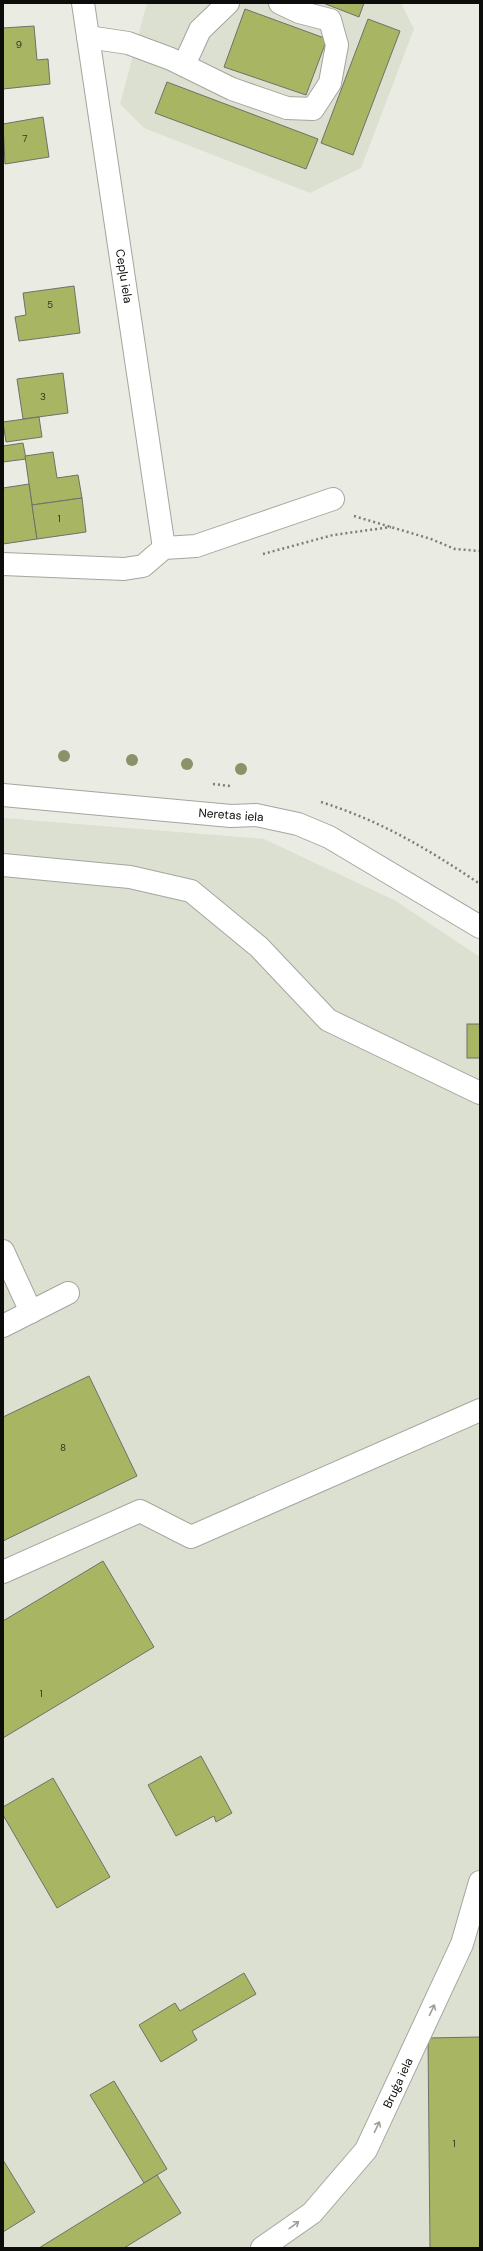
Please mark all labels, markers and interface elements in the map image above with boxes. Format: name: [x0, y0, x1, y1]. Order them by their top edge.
house number: 9: [16, 38, 22, 51]
house number: 7: [22, 132, 28, 145]
street label: Cepļu iela: [112, 248, 136, 304]
house number: 5: [47, 298, 53, 311]
house number: 3: [40, 390, 46, 403]
house number: 1: [57, 512, 61, 525]
street label: Neretas iela: [198, 805, 264, 825]
house number: 8: [60, 1441, 66, 1454]
house number: 1: [39, 1687, 43, 1700]
one-way arrow: [429, 2004, 436, 2016]
street label: Bruģa iela: [379, 2055, 417, 2111]
one-way arrow: [374, 2122, 381, 2134]
house number: 1: [452, 2137, 456, 2150]
one-way arrow: [288, 2221, 299, 2229]

